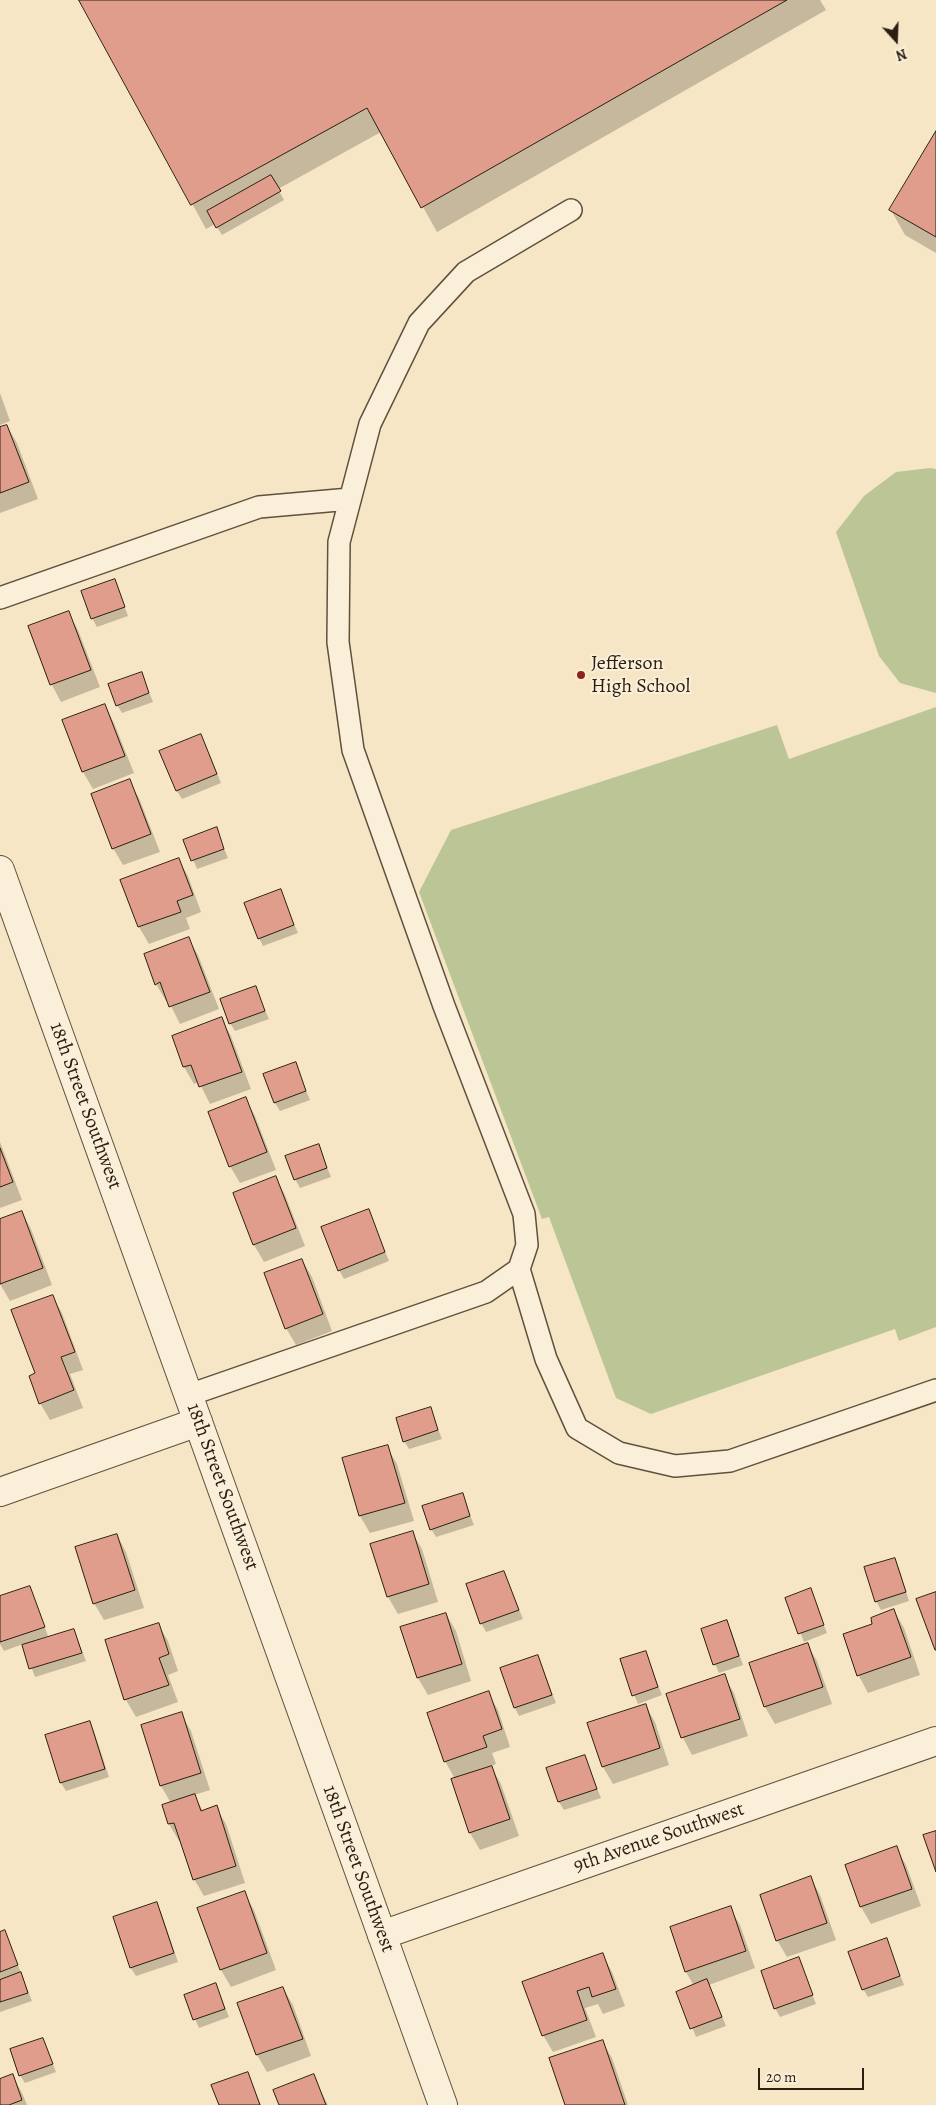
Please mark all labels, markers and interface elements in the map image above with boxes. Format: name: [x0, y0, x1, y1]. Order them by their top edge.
north arrow: [871, 15, 921, 65]
text: N: [893, 44, 909, 65]
place label: Jefferson High School: [591, 652, 690, 699]
marker: Jefferson High School: [575, 669, 587, 681]
street label: 18th Street Southwest: [44, 1019, 126, 1193]
street label: 18th Street Southwest: [181, 1400, 263, 1574]
street label: 18th Street Southwest: [317, 1782, 399, 1956]
street label: 9th Avenue Southwest: [570, 1797, 748, 1879]
scale bar: [761, 2058, 867, 2090]
text: 20 m: [766, 2067, 797, 2087]

